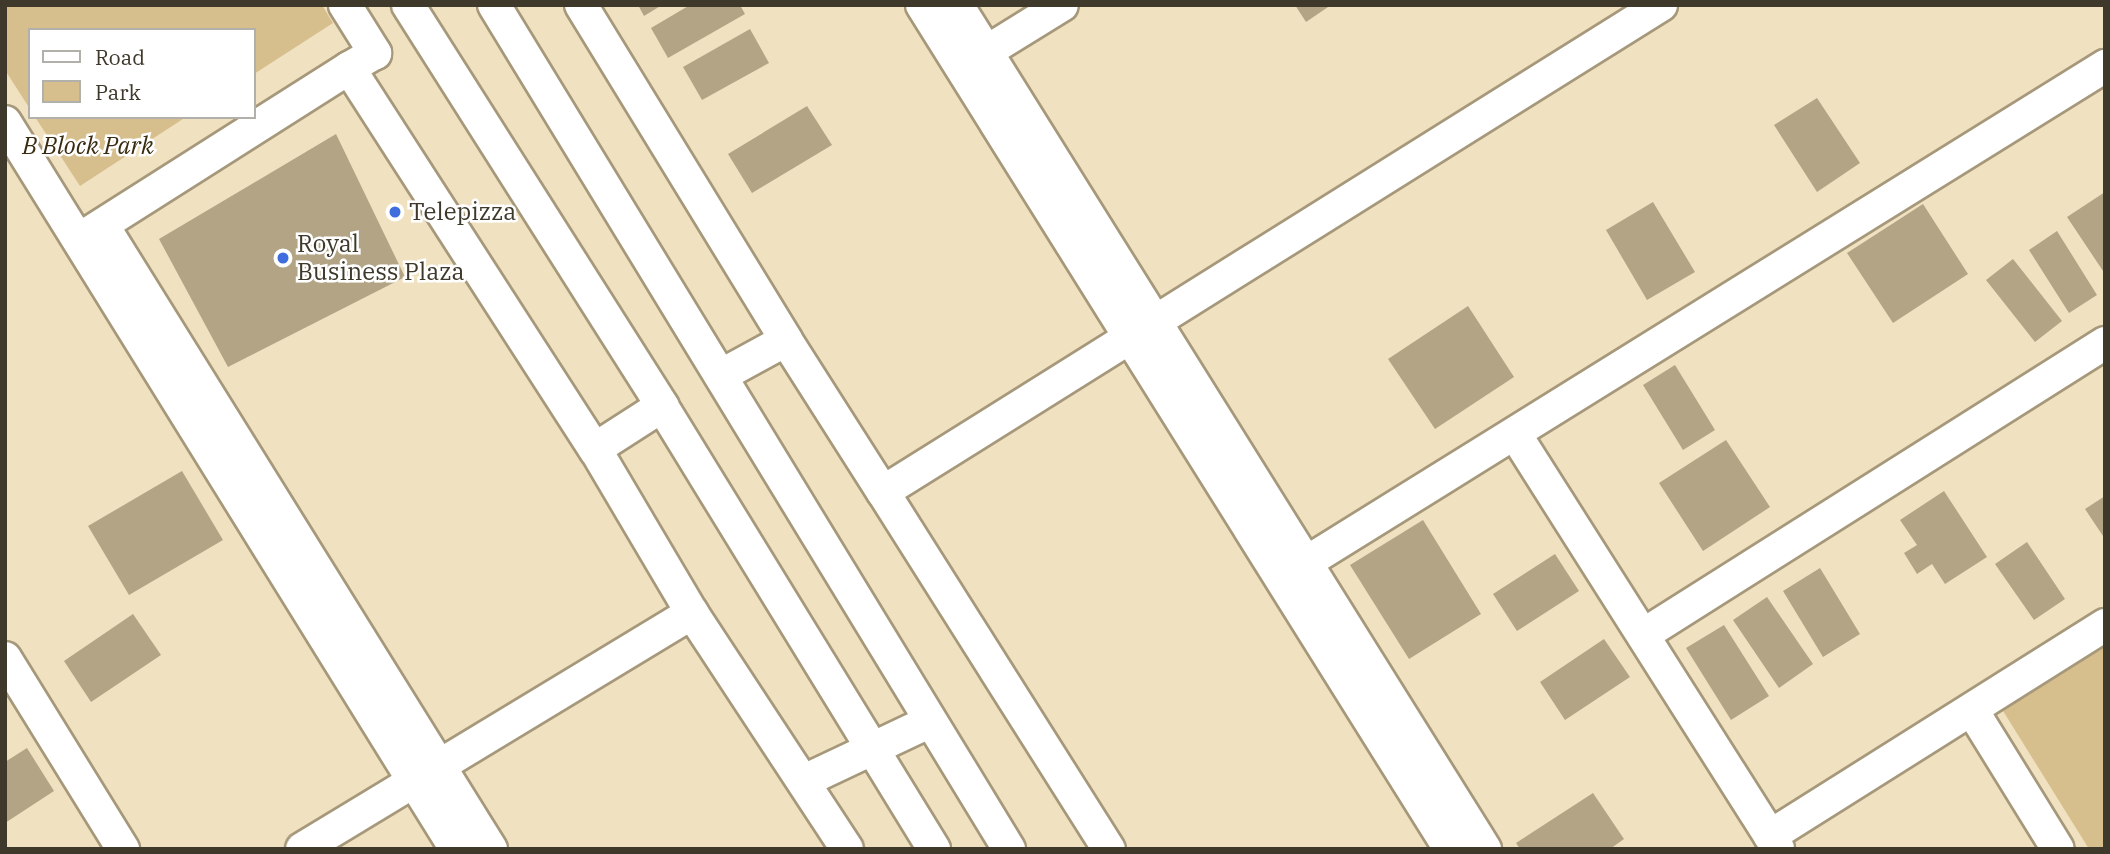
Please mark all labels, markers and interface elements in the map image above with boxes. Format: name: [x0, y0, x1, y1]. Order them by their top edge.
legend: [28, 28, 256, 119]
text: Road: [95, 43, 145, 71]
text: Park: [95, 78, 141, 106]
park label: B Block Park: [22, 132, 154, 160]
place label: Telepizza: [409, 198, 516, 226]
marker: Telepizza: [387, 204, 403, 220]
place label: Royal Business Plaza: [297, 230, 465, 286]
marker: Royal Business Plaza: [275, 250, 291, 266]

